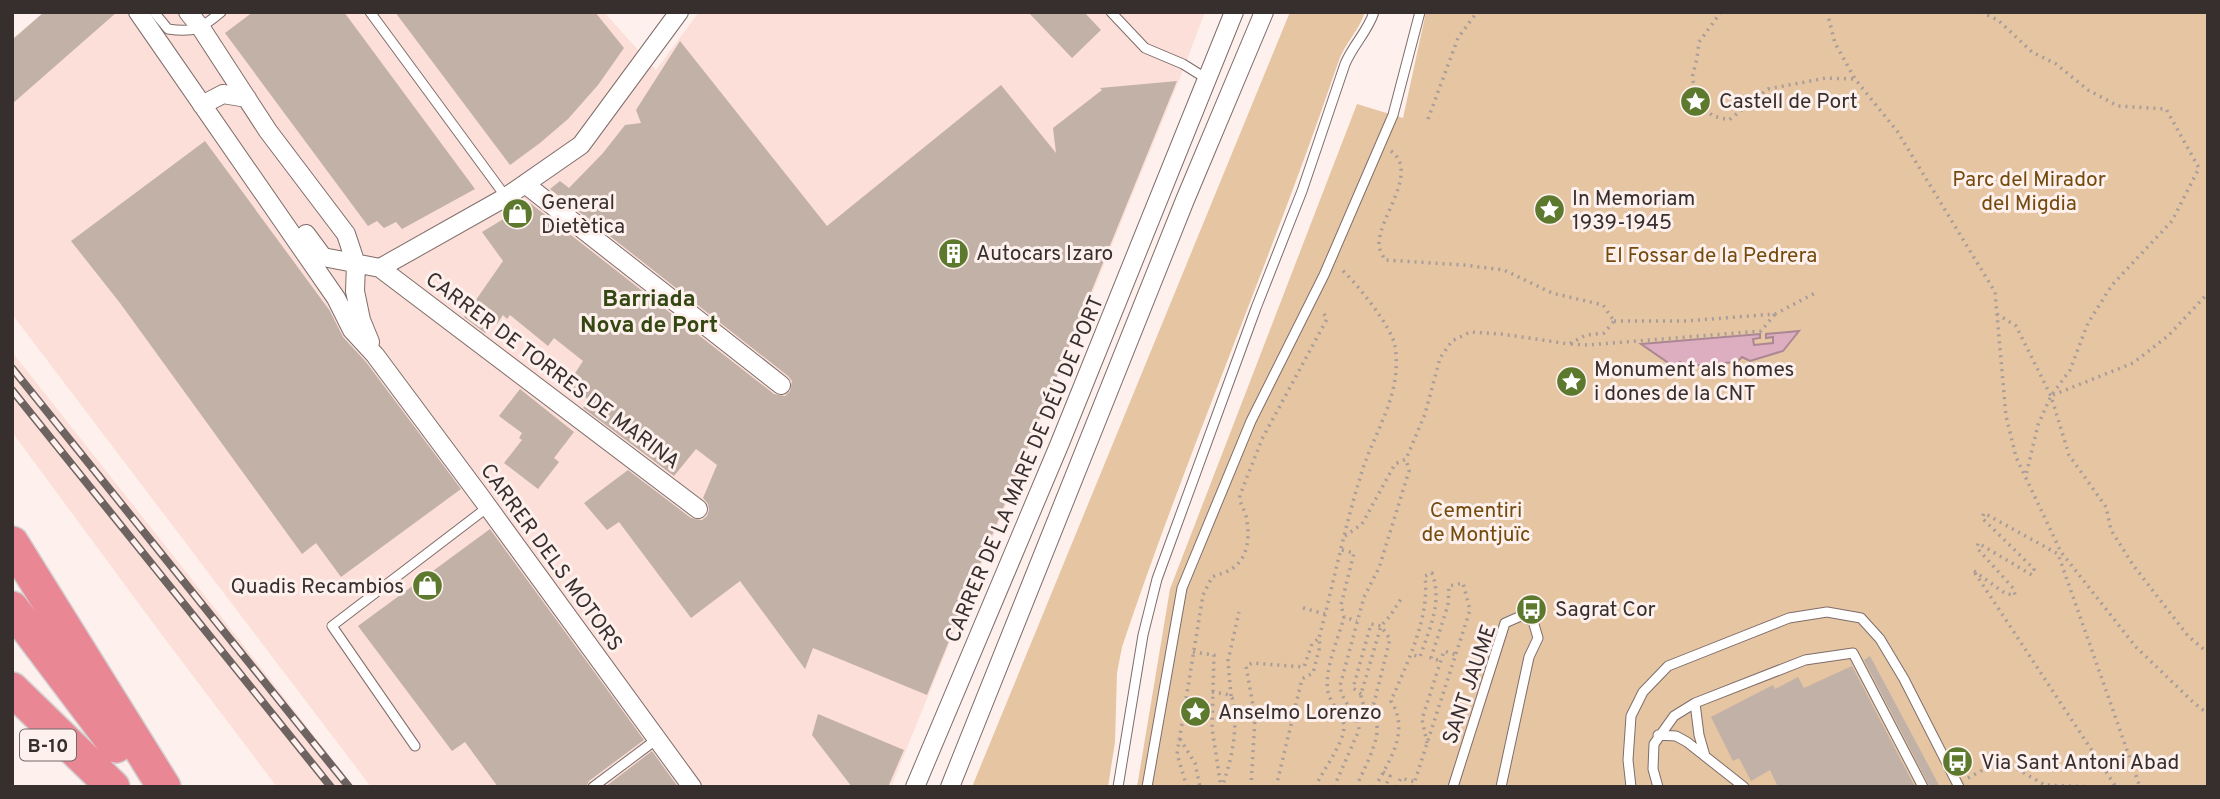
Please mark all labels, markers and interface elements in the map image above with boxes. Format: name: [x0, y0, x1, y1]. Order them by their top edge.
place icon: Castell de Port: [1679, 84, 1713, 118]
place label: Castell de Port: [1719, 89, 1858, 116]
park label: Parc del Mirador del Migdia: [1952, 167, 2106, 218]
place label: In Memoriam 1939-1945: [1572, 186, 1695, 237]
place label: General Dietètica: [541, 190, 625, 241]
place icon: In Memoriam 1939-1945: [1532, 193, 1566, 227]
shop icon: General Dietètica: [501, 197, 535, 231]
building icon: Autocars Izaro: [936, 236, 970, 270]
place label: Autocars Izaro: [976, 241, 1113, 268]
park label: El Fossar de la Pedrera: [1605, 243, 1817, 270]
street label: CARRER DE TORRES DE MARINA: [419, 267, 685, 476]
district label: Barriada Nova de Port: [580, 286, 718, 341]
street label: CARRER DE LA MARE DE DÉU DE PORT: [939, 292, 1111, 647]
place label: Monument als homes i dones de la CNT: [1594, 357, 1794, 408]
place icon: Monument als homes i dones de la CNT: [1554, 364, 1588, 398]
street label: CARRER DELS MOTORS: [473, 459, 628, 657]
park label: Cementiri de Montjuïc: [1421, 498, 1531, 549]
shop icon: Quadis Recambios: [410, 569, 444, 603]
place label: Quadis Recambios: [230, 574, 404, 601]
bus stop icon: Sagrat Cor: [1515, 592, 1549, 626]
place label: Sagrat Cor: [1555, 597, 1656, 624]
street label: SANT JAUME: [1437, 621, 1504, 748]
place icon: Anselmo Lorenzo: [1178, 695, 1212, 729]
place label: Anselmo Lorenzo: [1218, 700, 1382, 727]
road number: B-10: [20, 730, 76, 760]
bus stop icon: Via Sant Antoni Abad: [1941, 745, 1975, 779]
place label: Via Sant Antoni Abad: [1981, 750, 2179, 777]

